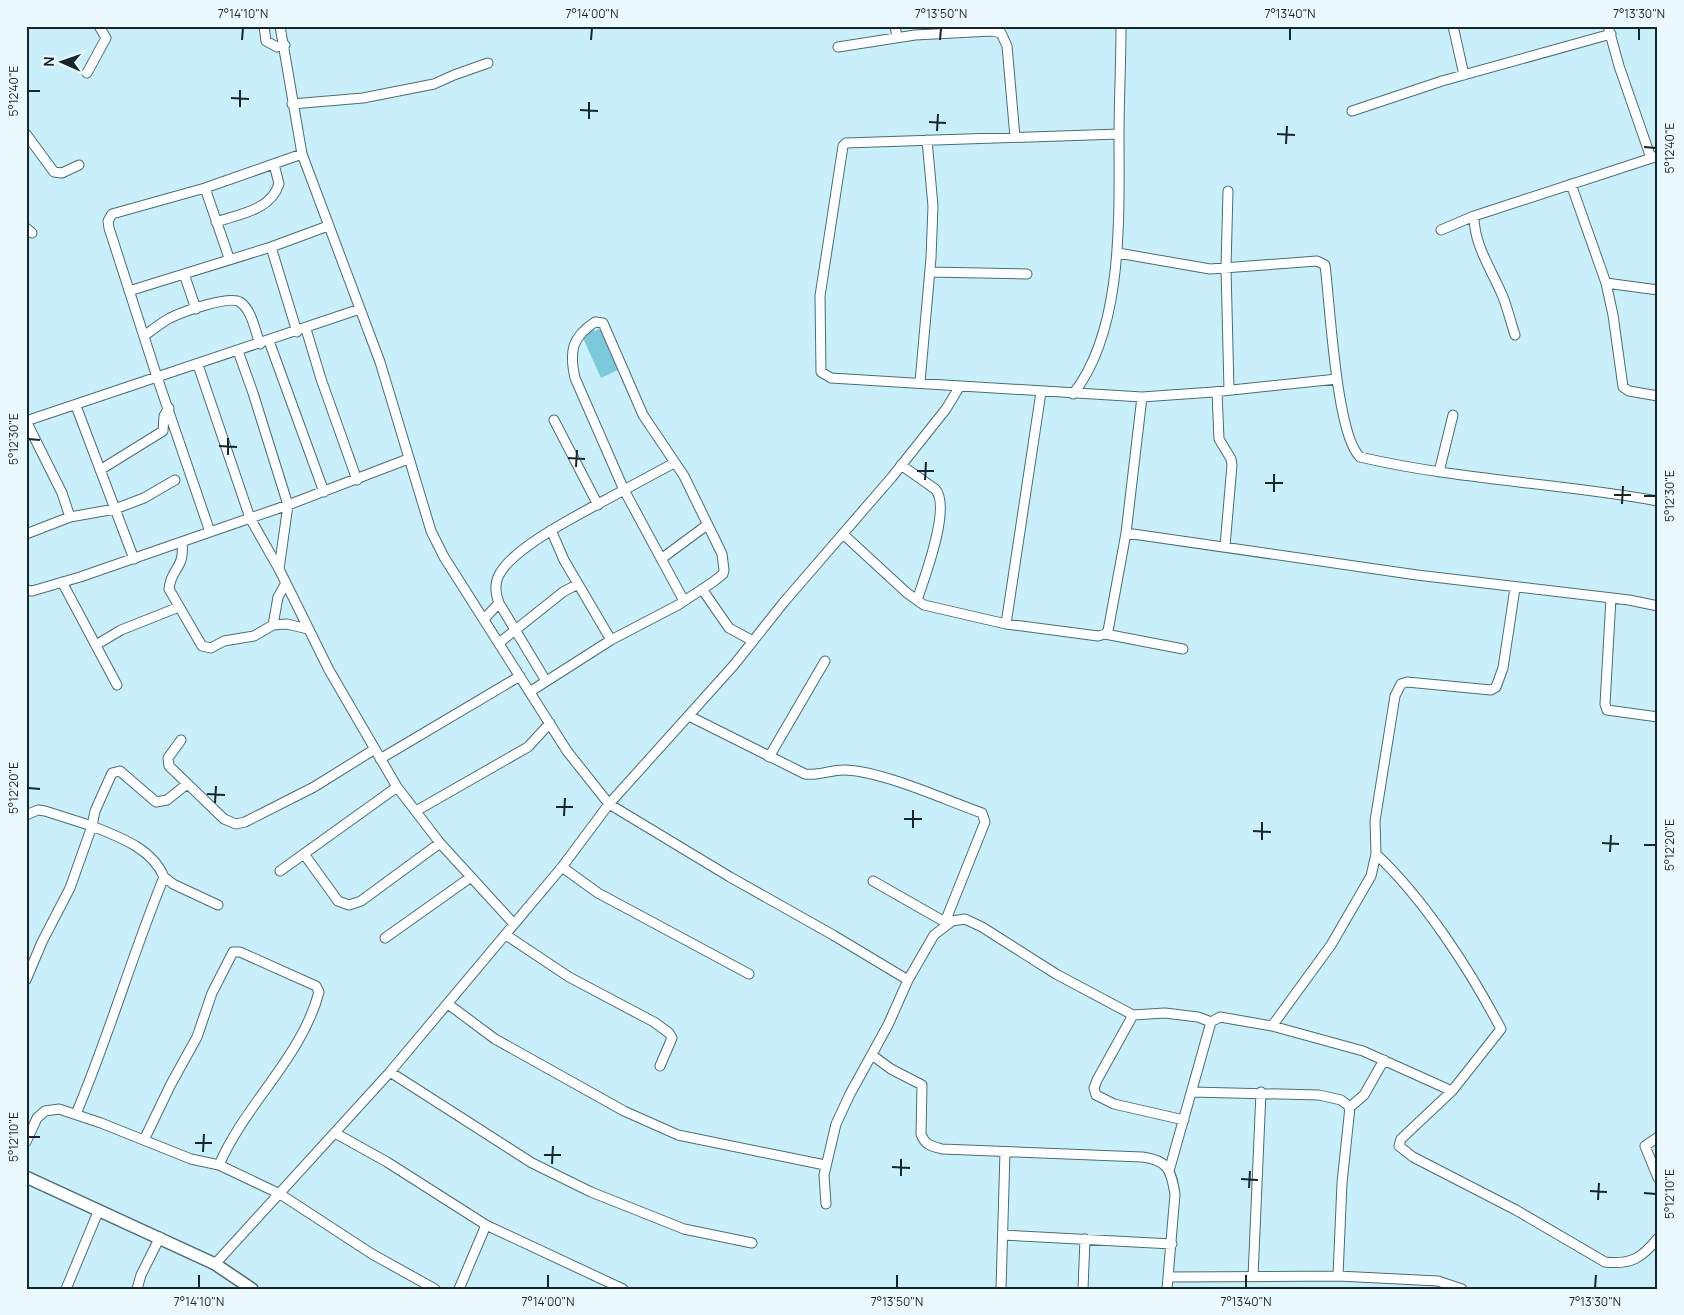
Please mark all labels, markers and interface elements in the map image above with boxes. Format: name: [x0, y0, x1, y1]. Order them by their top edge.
text: 7°14'10"N: [218, 5, 268, 22]
text: 7°14'00"N: [566, 5, 618, 22]
text: 7°13'50"N: [915, 5, 967, 22]
text: 7°13'40"N: [1264, 5, 1316, 22]
text: 7°13'30"N: [1613, 5, 1665, 22]
north arrow: [38, 38, 88, 88]
text: N: [39, 56, 58, 67]
text: 5°12'40"E: [5, 65, 22, 116]
text: 5°12'40"E: [1661, 122, 1678, 173]
text: 5°12'30"E: [5, 413, 22, 465]
text: 5°12'30"E: [1661, 470, 1678, 522]
text: 5°12'20"E: [5, 762, 22, 814]
text: 5°12'20"E: [1661, 819, 1678, 871]
text: 5°12'10"E: [5, 1112, 22, 1162]
text: 5°12'10"E: [1661, 1169, 1678, 1219]
text: 7°14'10"N: [174, 1293, 224, 1310]
text: 7°14'00"N: [522, 1293, 574, 1310]
text: 7°13'50"N: [871, 1293, 923, 1310]
text: 7°13'40"N: [1220, 1293, 1272, 1310]
text: 7°13'30"N: [1569, 1293, 1621, 1310]

